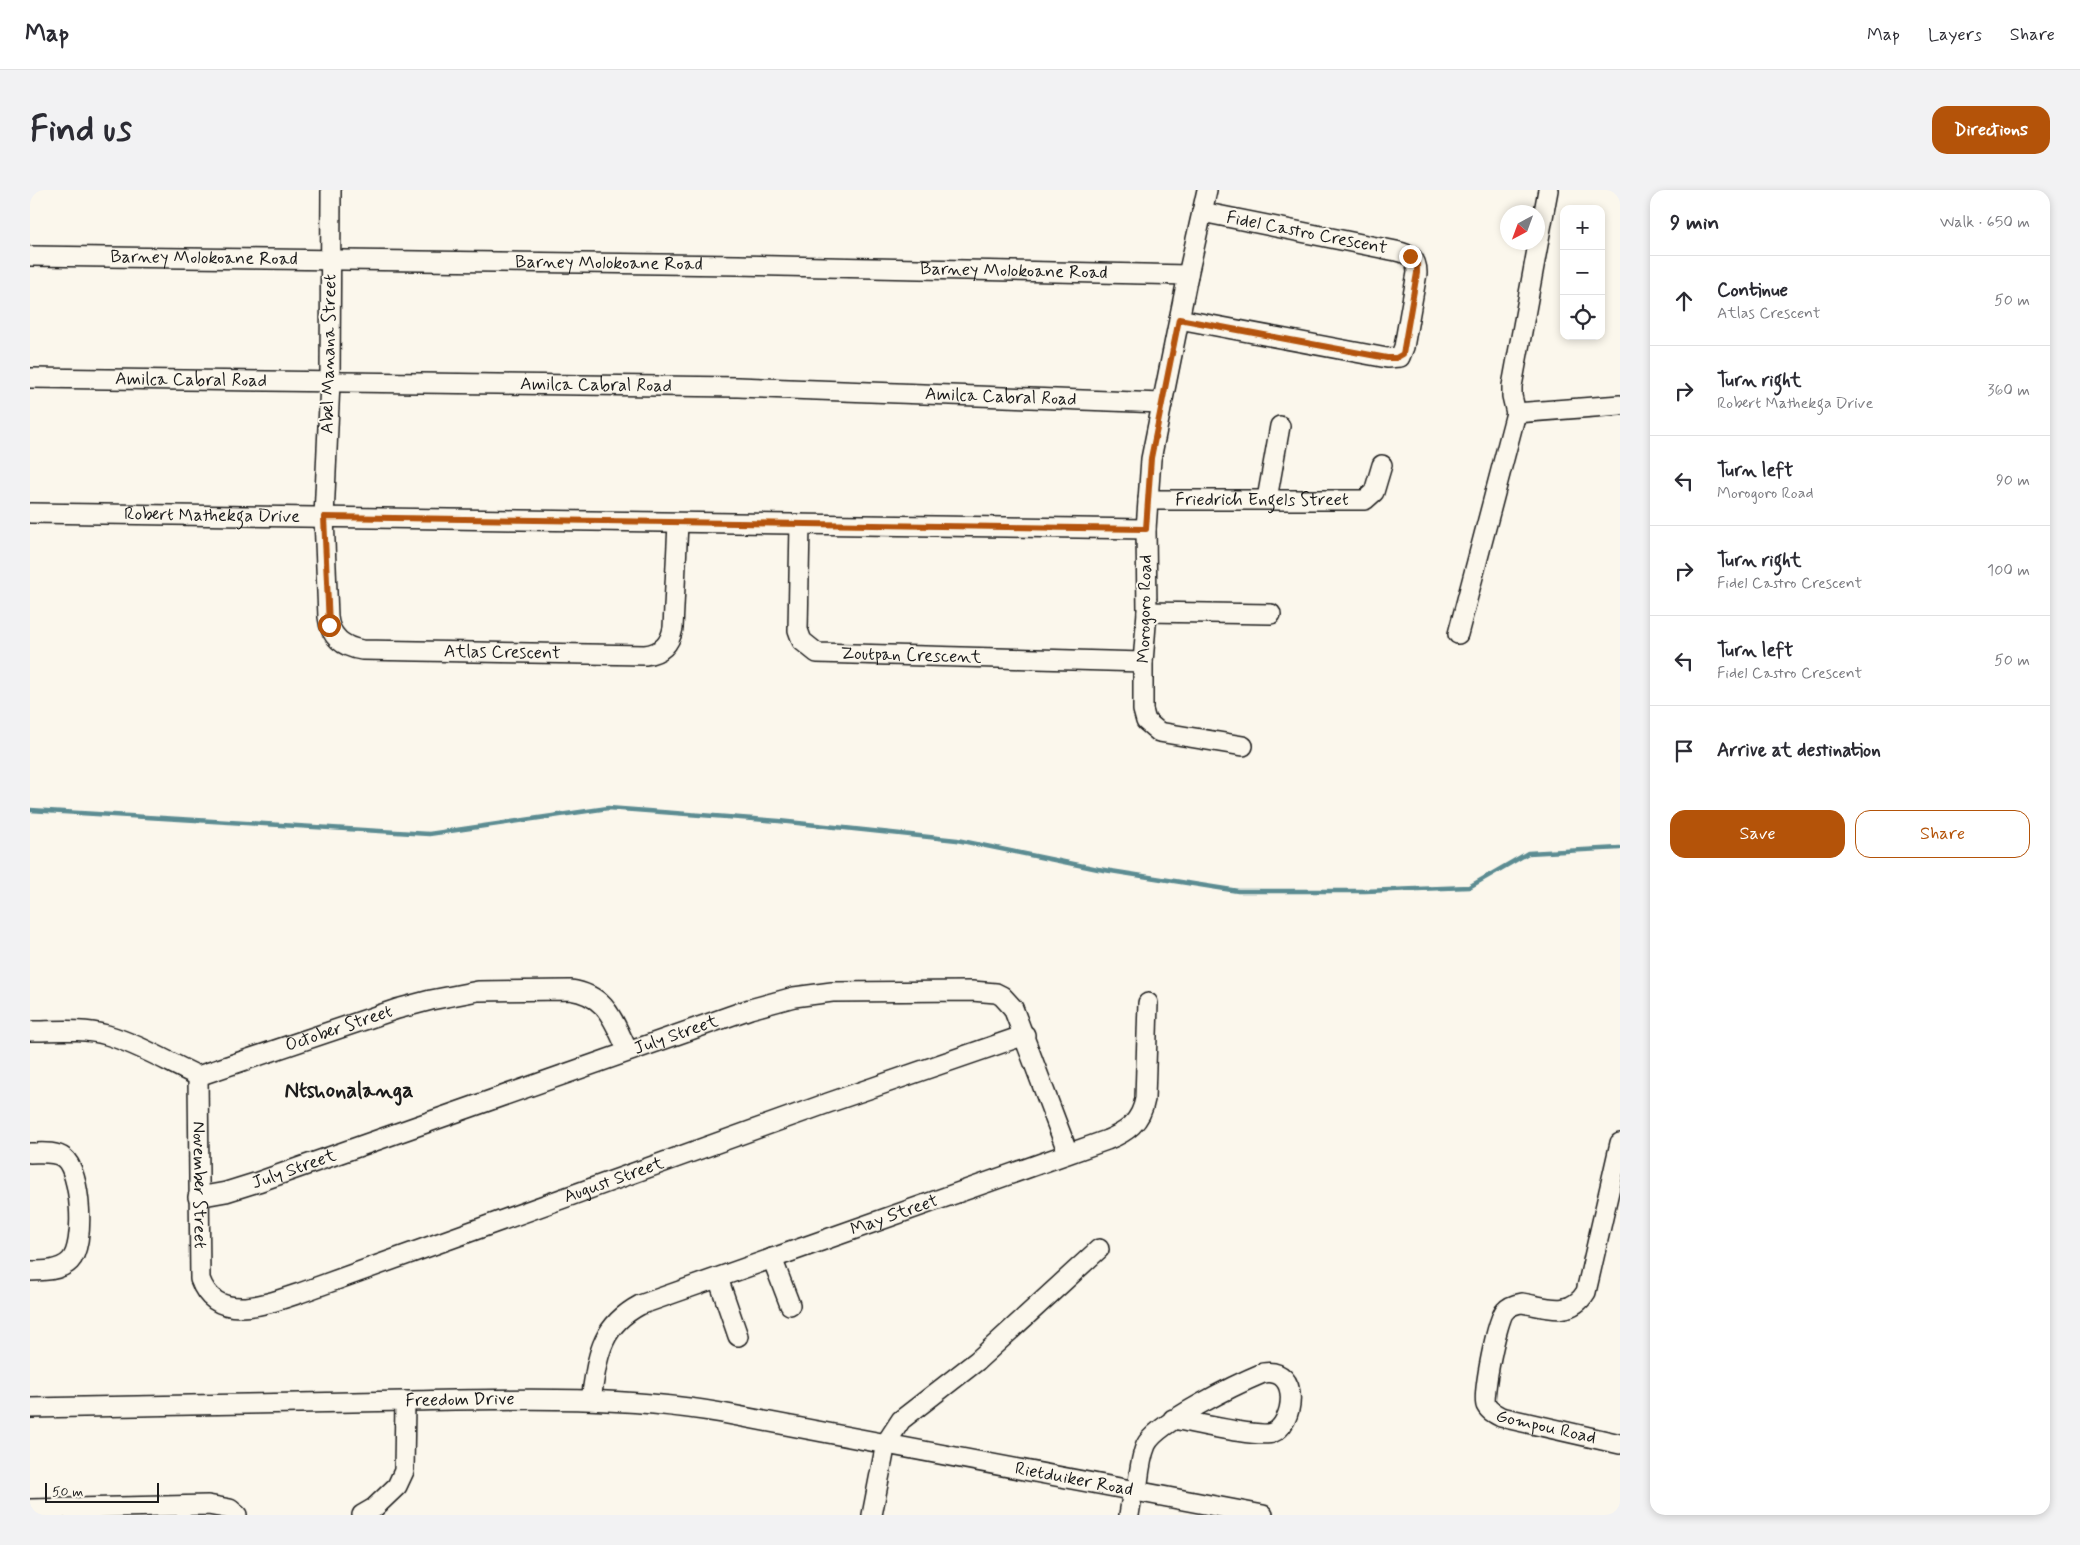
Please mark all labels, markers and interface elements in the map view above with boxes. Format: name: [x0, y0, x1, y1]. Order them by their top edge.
text: Map: [25, 19, 69, 50]
text: Map: [1867, 23, 1900, 47]
text: Layers: [1928, 23, 1982, 47]
text: Share: [2010, 23, 2055, 47]
button: Directions: [1932, 106, 2050, 154]
text: Find us: [30, 107, 132, 153]
north arrow: [1500, 205, 1545, 250]
map controls: [1560, 205, 1605, 340]
button: +: [1560, 205, 1605, 250]
street label: Fidel Castro Crescent: [1225, 206, 1389, 260]
text: 9 min: [1670, 209, 1719, 237]
text: Walk · 650 m: [1940, 212, 2030, 233]
street label: Barney Molokoane Road: [110, 245, 298, 271]
route end: [1399, 245, 1422, 268]
street label: Barney Molokoane Road: [515, 250, 703, 277]
button: −: [1560, 250, 1605, 295]
street label: Barney Molokoane Road: [920, 257, 1108, 285]
street label: Abel Manana Street: [316, 274, 342, 434]
text: Continue: [1717, 278, 1788, 303]
icon: ahead: [1670, 287, 1698, 315]
text: 50 m: [1994, 290, 2030, 311]
button: locate: [1560, 295, 1605, 340]
text: Atlas Crescent: [1717, 303, 1821, 324]
street label: Amilca Cabral Road: [115, 367, 267, 393]
text: Turn right: [1717, 368, 1801, 393]
street label: Amilca Cabral Road: [520, 372, 672, 398]
icon: right: [1670, 377, 1698, 405]
text: 360 m: [1987, 380, 2030, 401]
street label: Amilca Cabral Road: [924, 382, 1077, 412]
text: Robert Mathekga Drive: [1717, 393, 1873, 414]
text: Turn left: [1717, 458, 1793, 483]
icon: left: [1670, 467, 1698, 495]
text: 90 m: [1996, 470, 2030, 491]
text: Morogoro Road: [1717, 483, 1814, 504]
street label: Friedrich Engels Street: [1175, 488, 1349, 514]
street label: Robert Mathekga Drive: [124, 502, 300, 530]
text: Turn right: [1717, 548, 1801, 573]
street label: Morogoro Road: [1132, 555, 1158, 663]
icon: right: [1670, 557, 1698, 585]
text: 100 m: [1987, 560, 2030, 581]
text: Fidel Castro Crescent: [1717, 573, 1862, 594]
route start: [318, 614, 341, 637]
text: Turn left: [1717, 638, 1793, 663]
street label: Atlas Crescent: [444, 639, 561, 666]
street label: Zoutpan Crescent: [840, 642, 982, 670]
icon: left: [1670, 647, 1698, 675]
text: 50 m: [1994, 650, 2030, 671]
text: Fidel Castro Crescent: [1717, 663, 1862, 684]
icon: arrive: [1670, 737, 1698, 765]
text: Arrive at destination: [1717, 738, 1881, 763]
button: Save: [1670, 810, 1845, 858]
button: Share: [1855, 810, 2030, 858]
street label: October Street: [282, 999, 396, 1058]
street label: July Street: [631, 1009, 722, 1061]
district label: Ntshonalanga: [284, 1077, 414, 1106]
street label: November Street: [186, 1121, 212, 1249]
street label: July Street: [249, 1143, 340, 1195]
street label: August Street: [561, 1151, 668, 1209]
street label: May Street: [847, 1189, 941, 1242]
street label: Freedom Drive: [405, 1387, 515, 1413]
street label: Gompou Road: [1493, 1404, 1598, 1450]
street label: Rietduiker Road: [1013, 1456, 1135, 1502]
scale bar: [45, 1480, 159, 1503]
text: 50 m: [52, 1483, 83, 1501]

